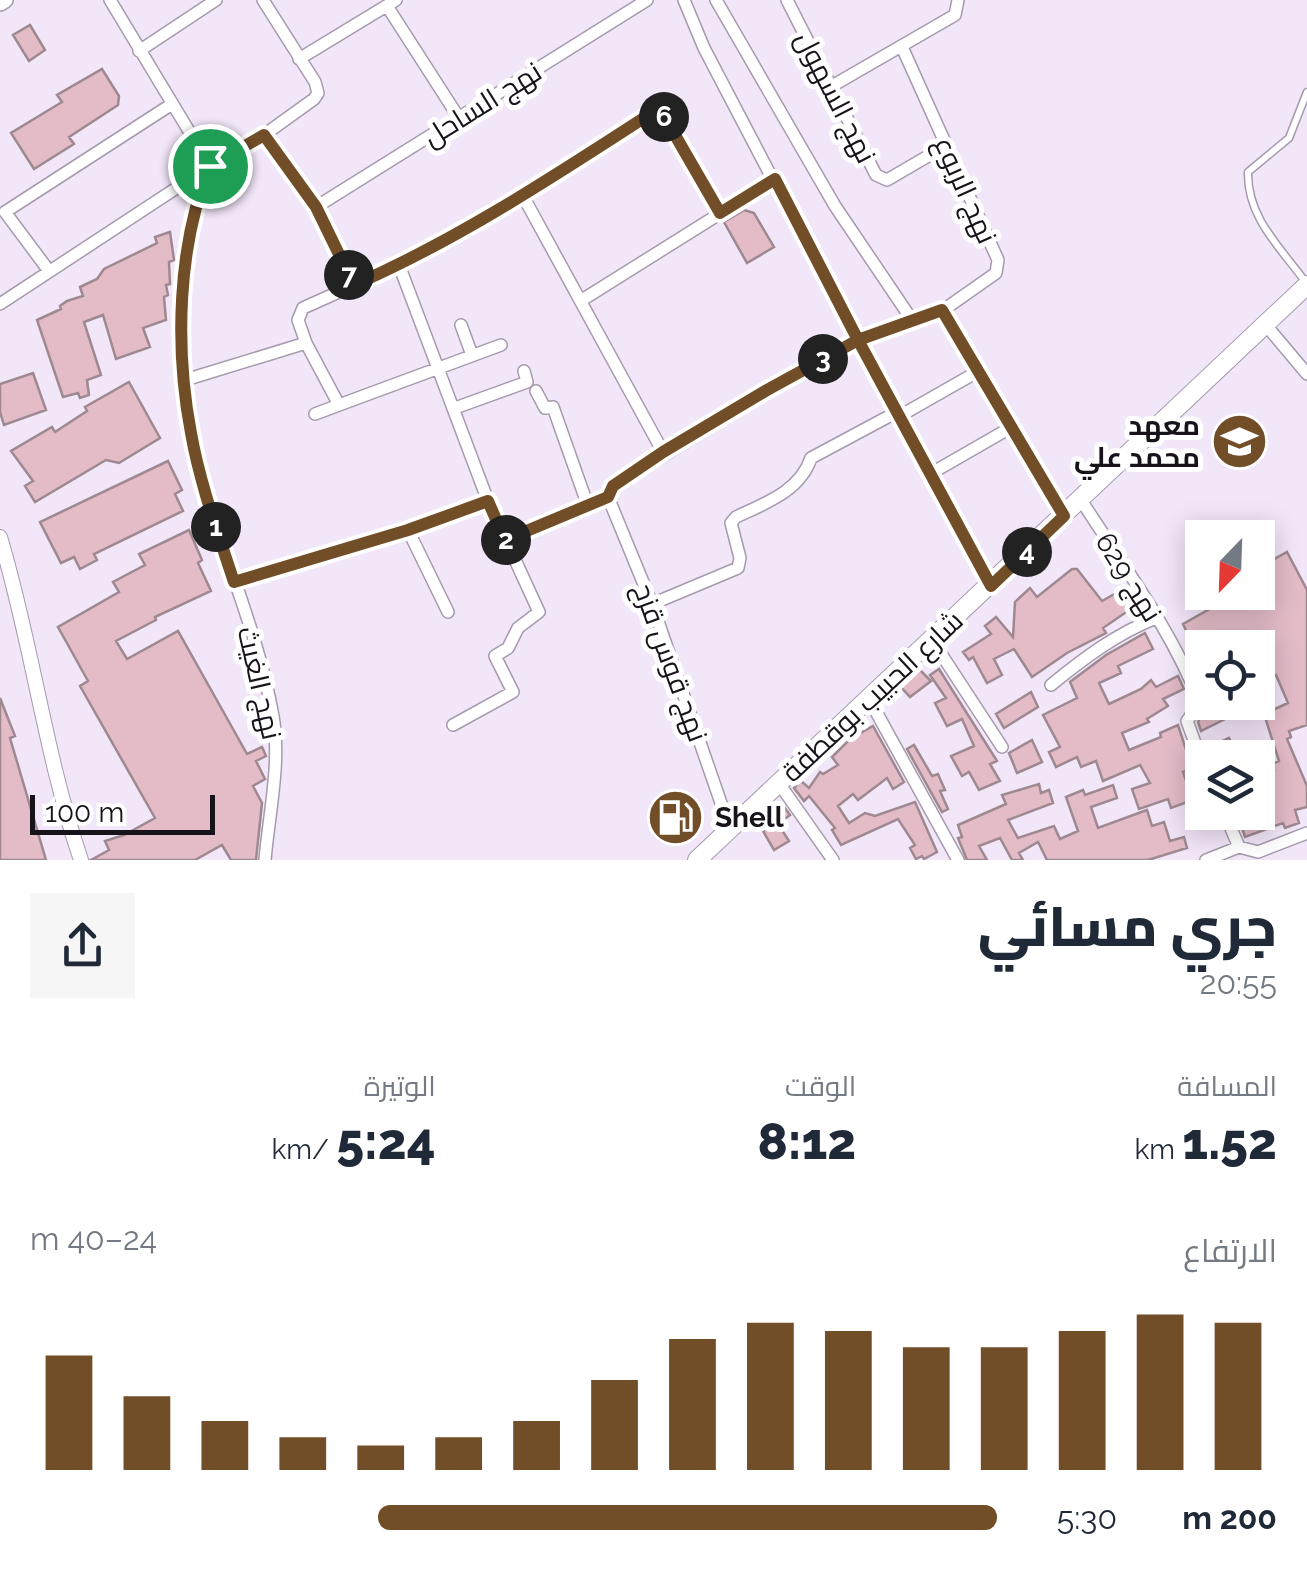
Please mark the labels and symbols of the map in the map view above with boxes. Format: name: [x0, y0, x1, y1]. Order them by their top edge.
street label: نهج السهول: [787, 26, 883, 169]
street label: نهج الساحل: [417, 55, 549, 155]
pin: 6: [639, 92, 689, 142]
pin: [168, 124, 253, 209]
street label: نهج الربوع: [926, 132, 1004, 250]
pin: 7: [324, 250, 374, 300]
pin: 3: [798, 334, 848, 384]
place label: معهد محمد علي: [1074, 409, 1200, 480]
school or university icon: معهد محمد علي: [1209, 411, 1269, 471]
pin: 1: [191, 502, 241, 552]
pin: 2: [481, 515, 531, 565]
north arrow: [1185, 520, 1275, 610]
pin: 4: [1002, 527, 1052, 577]
street label: نهج 629: [1087, 527, 1169, 629]
street label: نهج قوس قزح: [625, 578, 715, 747]
street label: شارع الحبيب بوقطفة: [775, 604, 971, 790]
street label: نهج الغيث: [229, 623, 289, 743]
fuel station icon: Shell: [646, 787, 706, 847]
scale bar: [30, 790, 215, 834]
place label: Shell: [715, 801, 784, 834]

